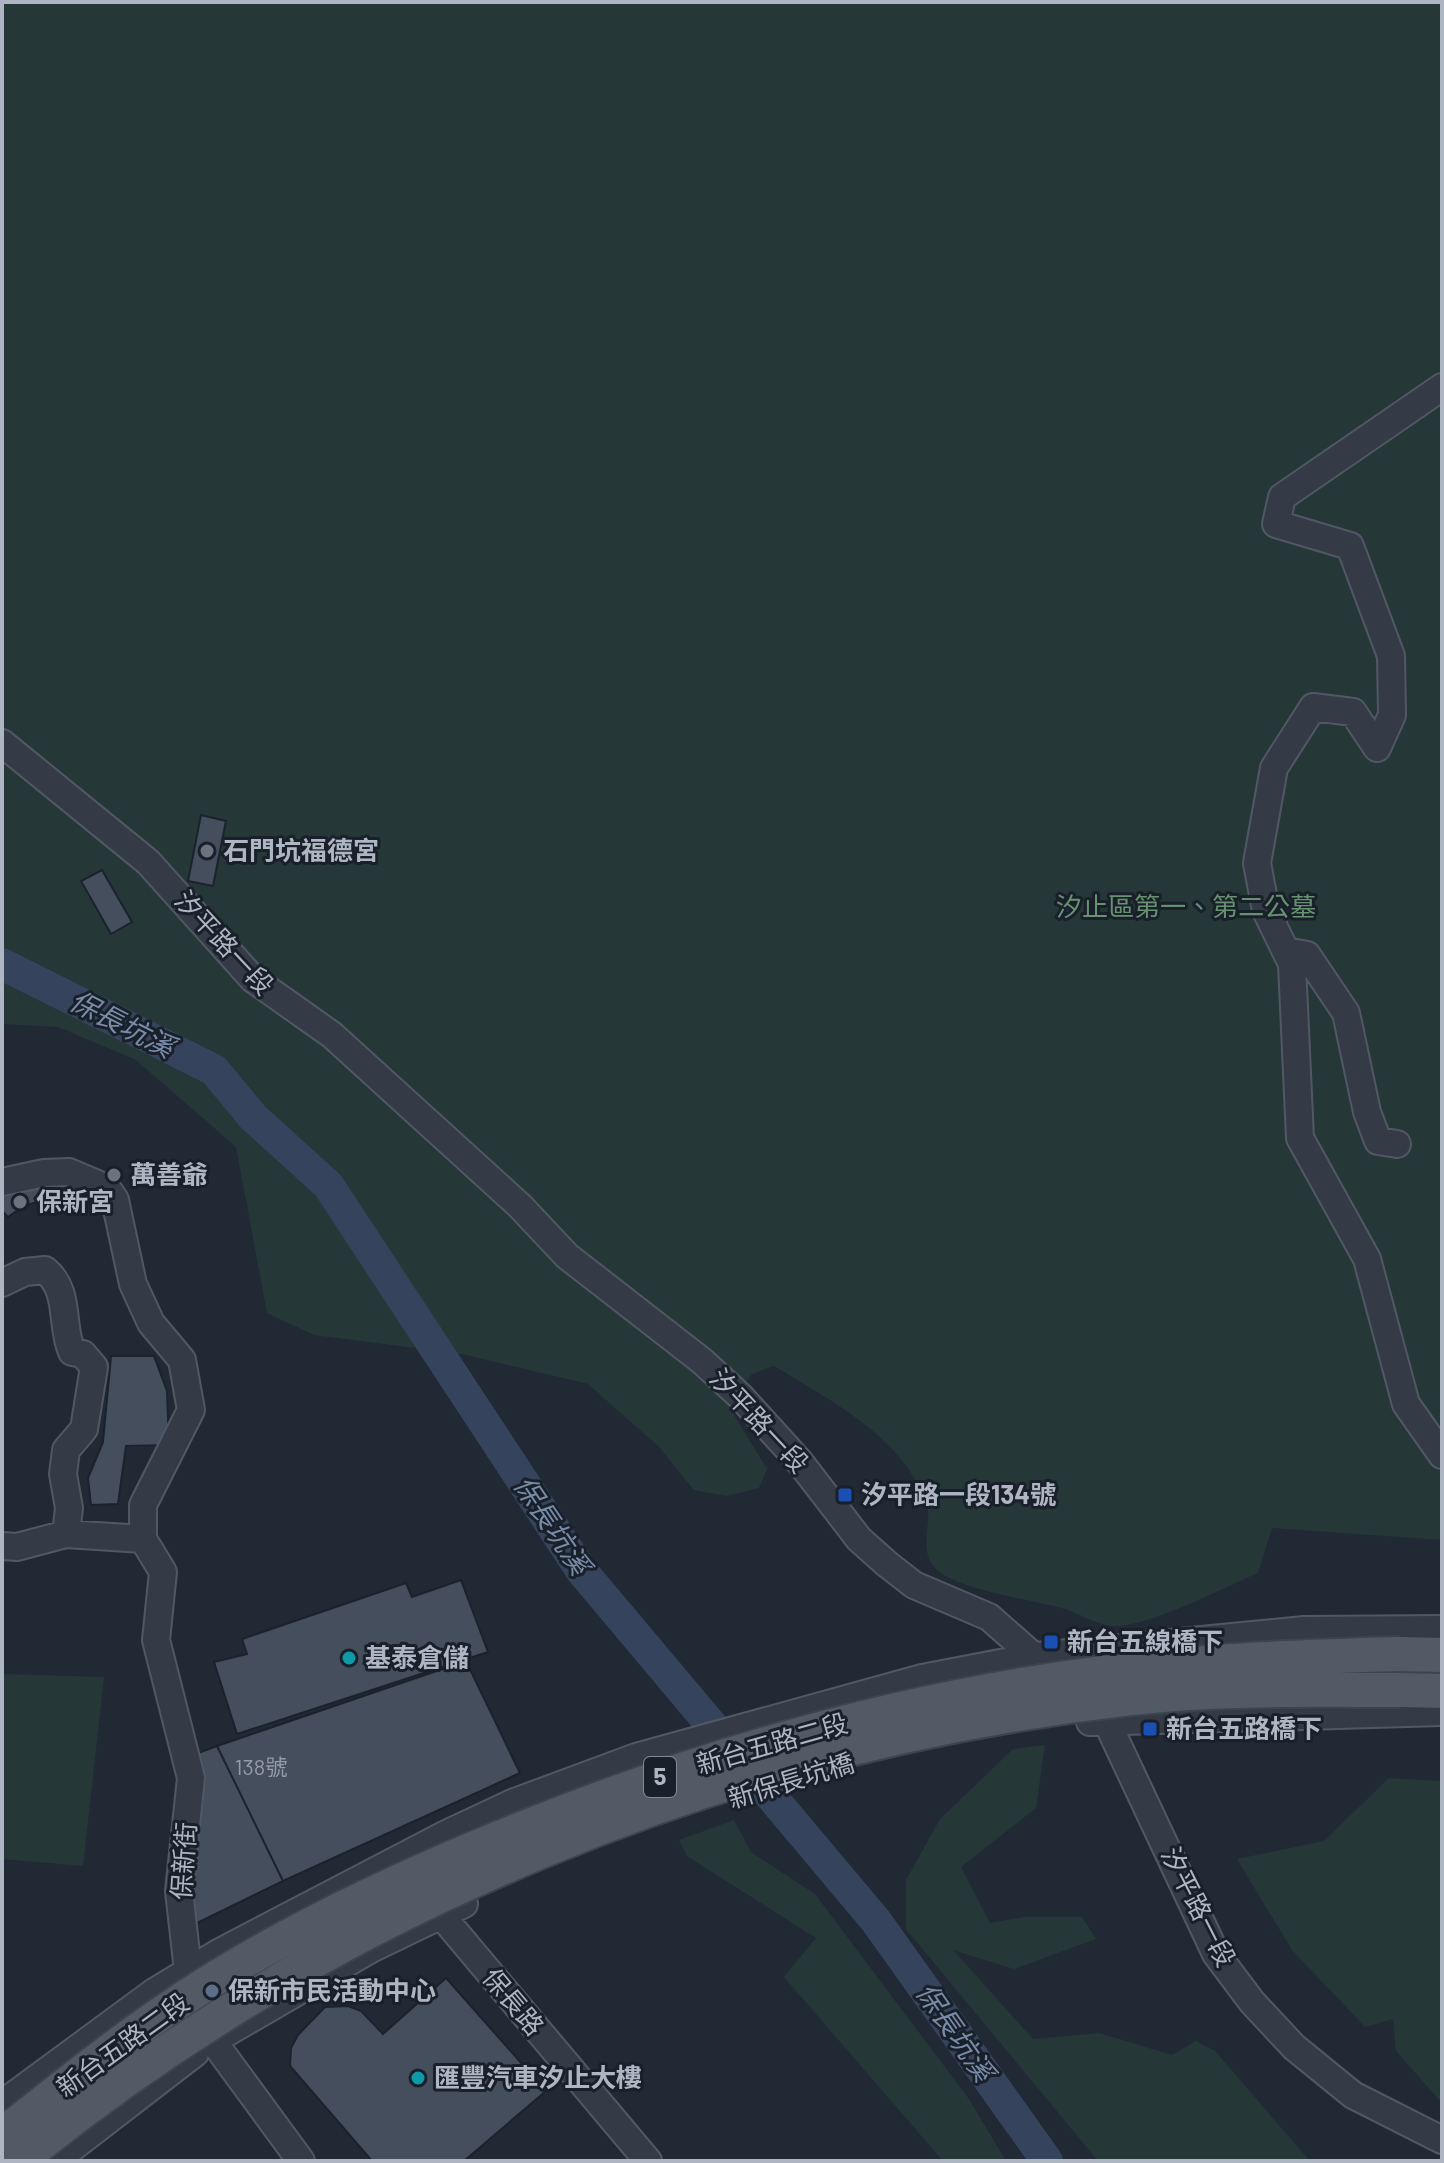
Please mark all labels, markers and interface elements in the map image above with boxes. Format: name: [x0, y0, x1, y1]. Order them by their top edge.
place label: 石門坑福德宮: [223, 834, 379, 865]
marker: 石門坑福德宮: [198, 842, 216, 860]
street label: 汐平路一段: [169, 884, 281, 1000]
park label: 汐止區第一、第二公墓: [1056, 890, 1316, 921]
water label: 保長坑溪: [65, 983, 184, 1065]
place label: 萬善爺: [130, 1158, 208, 1189]
marker: 萬善爺: [105, 1166, 123, 1184]
place label: 保新宮: [36, 1185, 114, 1216]
marker: 保新宮: [11, 1193, 29, 1211]
street label: 汐平路一段: [704, 1362, 816, 1478]
water label: 保長坑溪: [507, 1469, 600, 1584]
place label: 汐平路一段134號: [861, 1478, 1056, 1509]
marker: 汐平路一段134號: [836, 1486, 854, 1504]
place label: 新台五線橋下: [1067, 1625, 1223, 1656]
marker: 新台五線橋下: [1042, 1633, 1060, 1651]
place label: 基泰倉儲: [365, 1641, 469, 1672]
marker: 基泰倉儲: [340, 1649, 358, 1667]
street label: 新台五路二段: [692, 1706, 851, 1779]
place label: 新台五路橋下: [1166, 1712, 1322, 1743]
marker: 新台五路橋下: [1141, 1720, 1159, 1738]
street label: 新保長坑橋: [724, 1746, 857, 1813]
house number: 138號: [235, 1753, 287, 1779]
road number: 5: [644, 1757, 676, 1797]
street label: 保新街: [164, 1821, 201, 1901]
street label: 汐平路一段: [1156, 1841, 1243, 1971]
street label: 保長路: [477, 1961, 551, 2041]
place label: 保新市民活動中心: [228, 1974, 436, 2005]
water label: 保長坑溪: [910, 1976, 1004, 2090]
marker: 保新市民活動中心: [203, 1982, 221, 2000]
street label: 新台五路二段: [50, 1985, 194, 2102]
place label: 匯豐汽車汐止大樓: [434, 2061, 642, 2092]
marker: 匯豐汽車汐止大樓: [409, 2069, 427, 2087]

